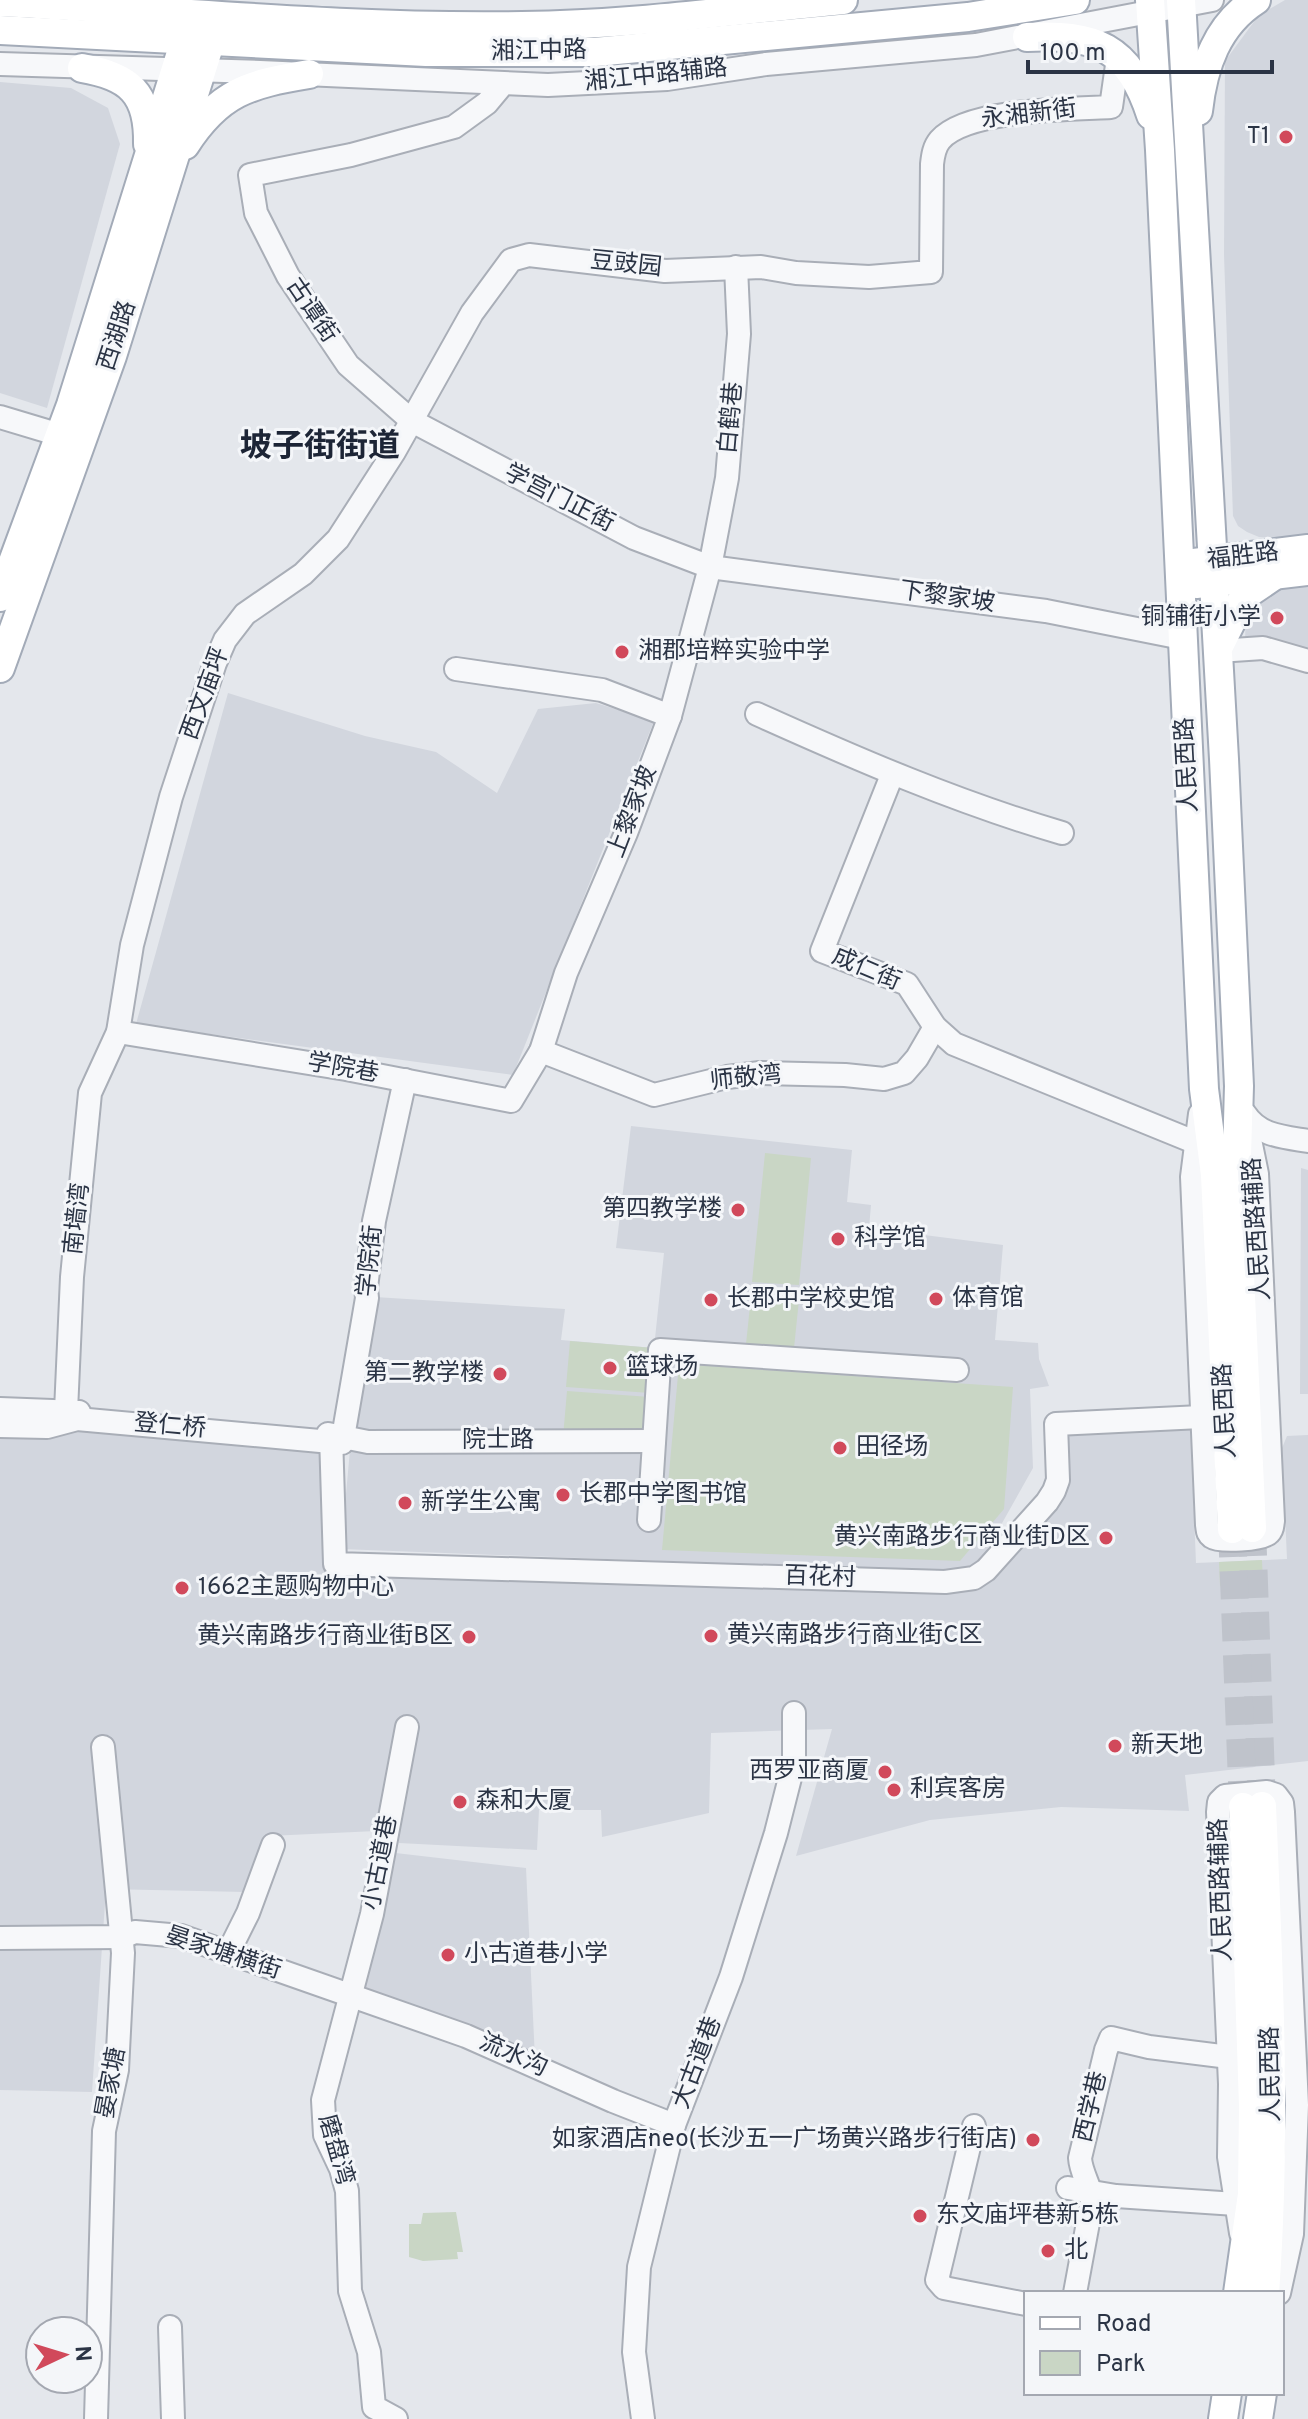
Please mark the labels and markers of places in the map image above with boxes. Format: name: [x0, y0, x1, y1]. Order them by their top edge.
place label: T1: [1247, 122, 1270, 152]
marker: T1: [1277, 128, 1295, 146]
place label: 铜铺街小学: [1141, 603, 1261, 633]
marker: 铜铺街小学: [1268, 609, 1286, 627]
place label: 湘郡培粹实验中学: [638, 637, 830, 667]
marker: 湘郡培粹实验中学: [613, 643, 631, 661]
place label: 第四教学楼: [602, 1195, 722, 1225]
marker: 第四教学楼: [729, 1201, 747, 1219]
place label: 科学馆: [854, 1224, 926, 1254]
marker: 科学馆: [829, 1230, 847, 1248]
place label: 体育馆: [952, 1284, 1024, 1314]
place label: 长郡中学校史馆: [727, 1285, 895, 1315]
marker: 体育馆: [927, 1290, 945, 1308]
marker: 长郡中学校史馆: [702, 1291, 720, 1309]
place label: 篮球场: [626, 1353, 698, 1383]
place label: 第二教学楼: [364, 1359, 484, 1389]
marker: 篮球场: [601, 1359, 619, 1377]
marker: 第二教学楼: [491, 1365, 509, 1383]
place label: 田径场: [856, 1433, 928, 1463]
marker: 田径场: [831, 1439, 849, 1457]
place label: 长郡中学图书馆: [579, 1480, 747, 1510]
marker: 长郡中学图书馆: [554, 1486, 572, 1504]
place label: 新学生公寓: [421, 1488, 541, 1518]
marker: 新学生公寓: [396, 1494, 414, 1512]
place label: 黄兴南路步行商业街D区: [834, 1523, 1090, 1553]
marker: 黄兴南路步行商业街D区: [1097, 1529, 1115, 1547]
place label: 1662主题购物中心: [198, 1573, 394, 1603]
marker: 1662主题购物中心: [173, 1579, 191, 1597]
place label: 黄兴南路步行商业街C区: [727, 1621, 983, 1651]
place label: 黄兴南路步行商业街B区: [197, 1622, 453, 1652]
marker: 黄兴南路步行商业街C区: [702, 1627, 720, 1645]
marker: 黄兴南路步行商业街B区: [460, 1628, 478, 1646]
place label: 新天地: [1131, 1731, 1203, 1761]
marker: 新天地: [1106, 1737, 1124, 1755]
place label: 西罗亚商厦: [749, 1757, 869, 1787]
marker: 西罗亚商厦: [876, 1763, 894, 1781]
place label: 利宾客房: [910, 1775, 1006, 1805]
marker: 利宾客房: [885, 1781, 903, 1799]
place label: 森和大厦: [476, 1787, 572, 1817]
marker: 森和大厦: [451, 1793, 469, 1811]
place label: 小古道巷小学: [464, 1940, 608, 1970]
marker: 小古道巷小学: [439, 1946, 457, 1964]
place label: 如家酒店·neo(长沙五一广场黄兴路步行街店): [552, 2125, 1017, 2155]
marker: 如家酒店·neo(长沙五一广场黄兴路步行街店): [1024, 2131, 1042, 2149]
place label: 东文庙坪巷新5栋: [936, 2201, 1119, 2231]
marker: 东文庙坪巷新5栋: [911, 2207, 929, 2225]
place label: 北: [1064, 2236, 1088, 2266]
marker: 北: [1039, 2242, 1057, 2260]

